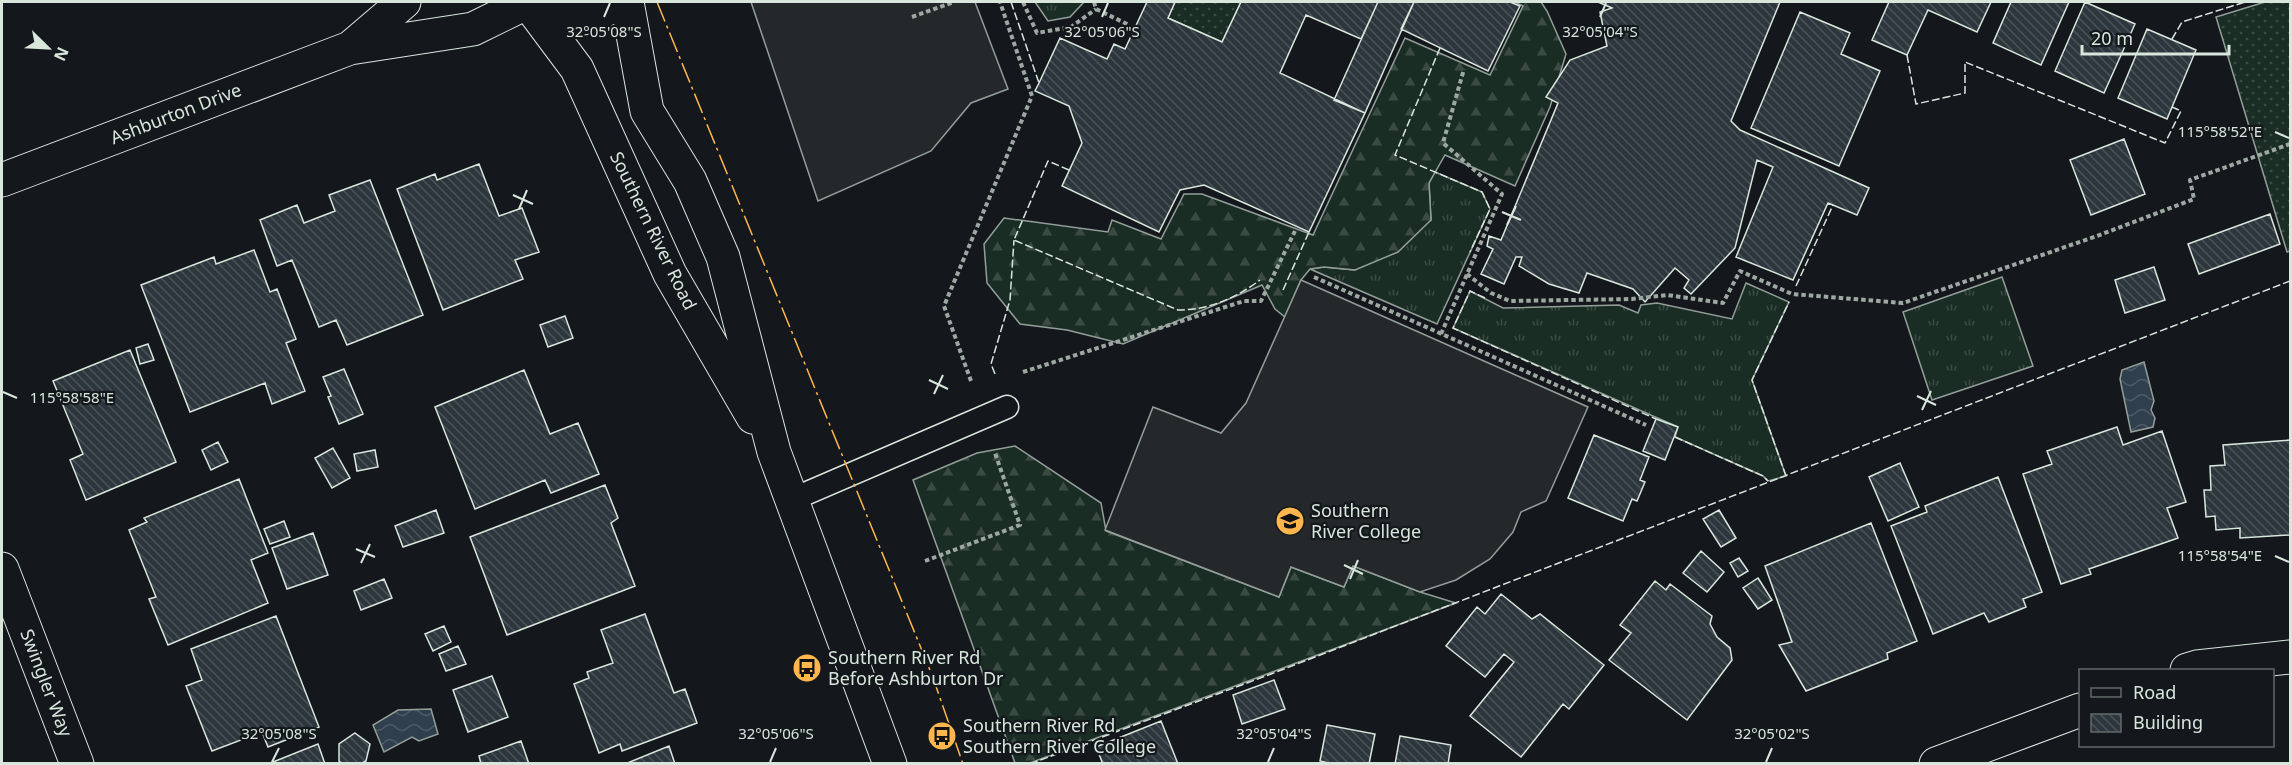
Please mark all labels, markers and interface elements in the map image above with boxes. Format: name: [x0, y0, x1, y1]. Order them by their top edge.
north arrow: [18, 18, 78, 78]
scale bar: [2082, 18, 2229, 56]
text: 32°05'08"S: [566, 21, 642, 41]
text: 32°05'06"S: [1064, 21, 1140, 41]
text: 32°05'04"S: [1562, 21, 1638, 41]
text: 20 m: [2091, 26, 2133, 50]
text: N: [49, 44, 74, 65]
street label: Ashburton Drive: [107, 77, 245, 149]
text: 115°58'52"E: [2178, 121, 2262, 141]
street label: Southern River Road: [605, 147, 703, 314]
text: 115°58'58"E: [30, 387, 114, 407]
place label: Southern River College: [1311, 498, 1421, 543]
school or university icon: Southern River College: [1274, 505, 1306, 537]
text: 115°58'54"E: [2178, 545, 2262, 565]
street label: Swingler Way: [15, 625, 79, 741]
place label: Southern River Rd Before Ashburton Dr: [828, 645, 1004, 690]
bus stop icon: Southern River Rd Before Ashburton Dr: [791, 652, 823, 684]
legend: [2079, 669, 2274, 747]
text: Road: [2133, 680, 2176, 704]
text: Building: [2133, 710, 2203, 734]
place label: Southern River Rd Southern River College: [963, 713, 1156, 758]
bus stop icon: Southern River Rd Southern River College: [926, 720, 958, 752]
text: 32°05'08"S: [241, 723, 317, 743]
text: 32°05'06"S: [738, 723, 814, 743]
text: 32°05'04"S: [1236, 723, 1312, 743]
text: 32°05'02"S: [1734, 723, 1810, 743]

